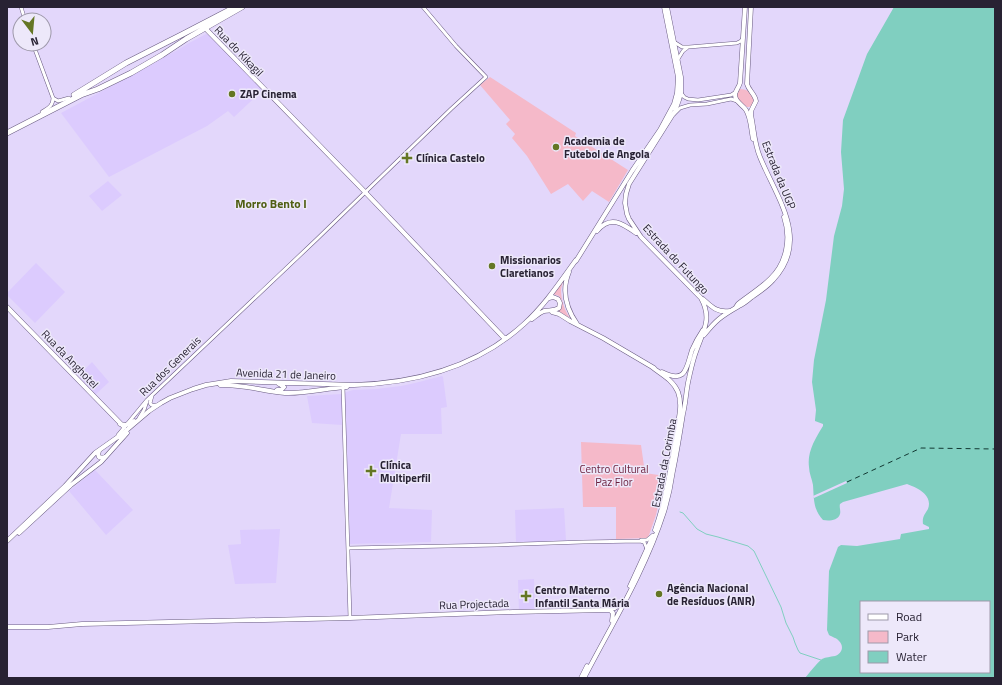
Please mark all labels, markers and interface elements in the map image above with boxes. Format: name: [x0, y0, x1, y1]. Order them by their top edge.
north arrow: [12, 12, 52, 52]
street label: Rua do Kikagil: [211, 22, 267, 80]
text: N: [29, 33, 41, 50]
place label: ZAP Cinema: [240, 86, 297, 102]
marker: ZAP Cinema: [227, 89, 237, 99]
place label: Academia de Futebol de Angola: [564, 133, 650, 162]
street label: Estrada da UGP: [758, 139, 800, 212]
marker: Academia de Futebol de Angola: [551, 142, 561, 152]
place label: Clínica Castelo: [416, 150, 485, 166]
marker: Clínica Castelo: [401, 152, 413, 164]
district label: Morro Bento I: [235, 194, 307, 213]
street label: Estrada do Futungo: [639, 220, 713, 298]
place label: Missionarios Claretianos: [500, 252, 561, 281]
marker: Missionarios Claretianos: [487, 261, 497, 271]
street label: Rua da Anghotel: [38, 326, 102, 392]
street label: Rua dos Generais: [136, 332, 204, 400]
street label: Avenida 21 de Janeiro: [236, 364, 336, 384]
street label: Estrada da Corimba: [648, 417, 681, 509]
place label: Clínica Multiperfil: [380, 457, 431, 486]
park label: Centro Cultural Paz Flor: [580, 461, 648, 490]
marker: Clínica Multiperfil: [365, 465, 377, 477]
place label: Agência Nacional de Resíduos (ANR): [667, 580, 755, 609]
place label: Centro Materno Infantil Santa Mária: [535, 582, 630, 611]
marker: Agência Nacional de Resíduos (ANR): [654, 589, 664, 599]
marker: Centro Materno Infantil Santa Mária: [520, 590, 532, 602]
street label: Rua Projectada: [439, 595, 510, 613]
legend: [860, 601, 990, 673]
text: Road: [896, 607, 922, 626]
text: Park: [896, 627, 919, 646]
text: Water: [896, 647, 927, 666]

